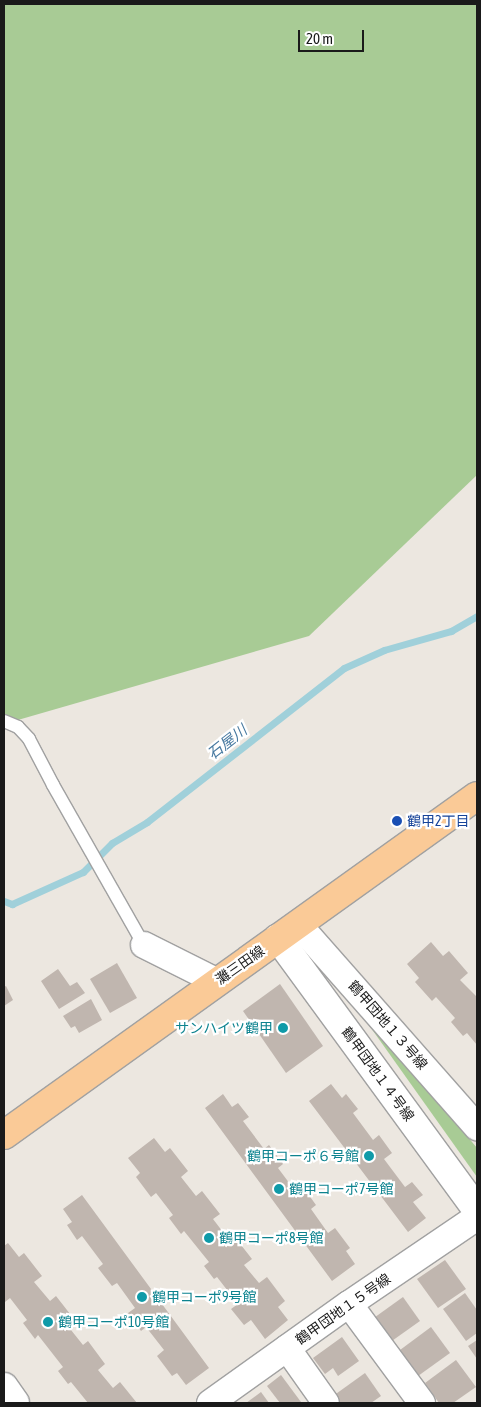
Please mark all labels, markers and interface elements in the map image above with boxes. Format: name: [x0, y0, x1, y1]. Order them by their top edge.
scale bar: [301, 20, 367, 52]
text: 20 m: [306, 30, 333, 47]
water label: 石屋川: [204, 721, 250, 763]
place label: 鶴甲2丁目: [407, 813, 470, 829]
marker: 鶴甲2丁目: [391, 815, 403, 827]
street label: 灘三田線: [212, 942, 268, 988]
street label: 鶴甲団地１３号線: [345, 977, 431, 1073]
place label: サンハイツ鶴甲: [175, 1020, 273, 1036]
marker: サンハイツ鶴甲: [277, 1022, 289, 1034]
street label: 鶴甲団地１４号線: [338, 1024, 418, 1124]
place label: 鶴甲コーポ６号館: [247, 1148, 359, 1164]
marker: 鶴甲コーポ６号館: [363, 1150, 375, 1162]
place label: 鶴甲コーポ7号館: [289, 1181, 394, 1197]
marker: 鶴甲コーポ7号館: [273, 1183, 285, 1195]
place label: 鶴甲コーポ8号館: [219, 1230, 324, 1246]
marker: 鶴甲コーポ8号館: [203, 1232, 215, 1244]
street label: 鶴甲団地１５号線: [292, 1270, 394, 1348]
place label: 鶴甲コーポ9号館: [152, 1289, 257, 1305]
marker: 鶴甲コーポ9号館: [136, 1291, 148, 1303]
place label: 鶴甲コーポ10号館: [58, 1314, 169, 1330]
marker: 鶴甲コーポ10号館: [42, 1316, 54, 1328]

